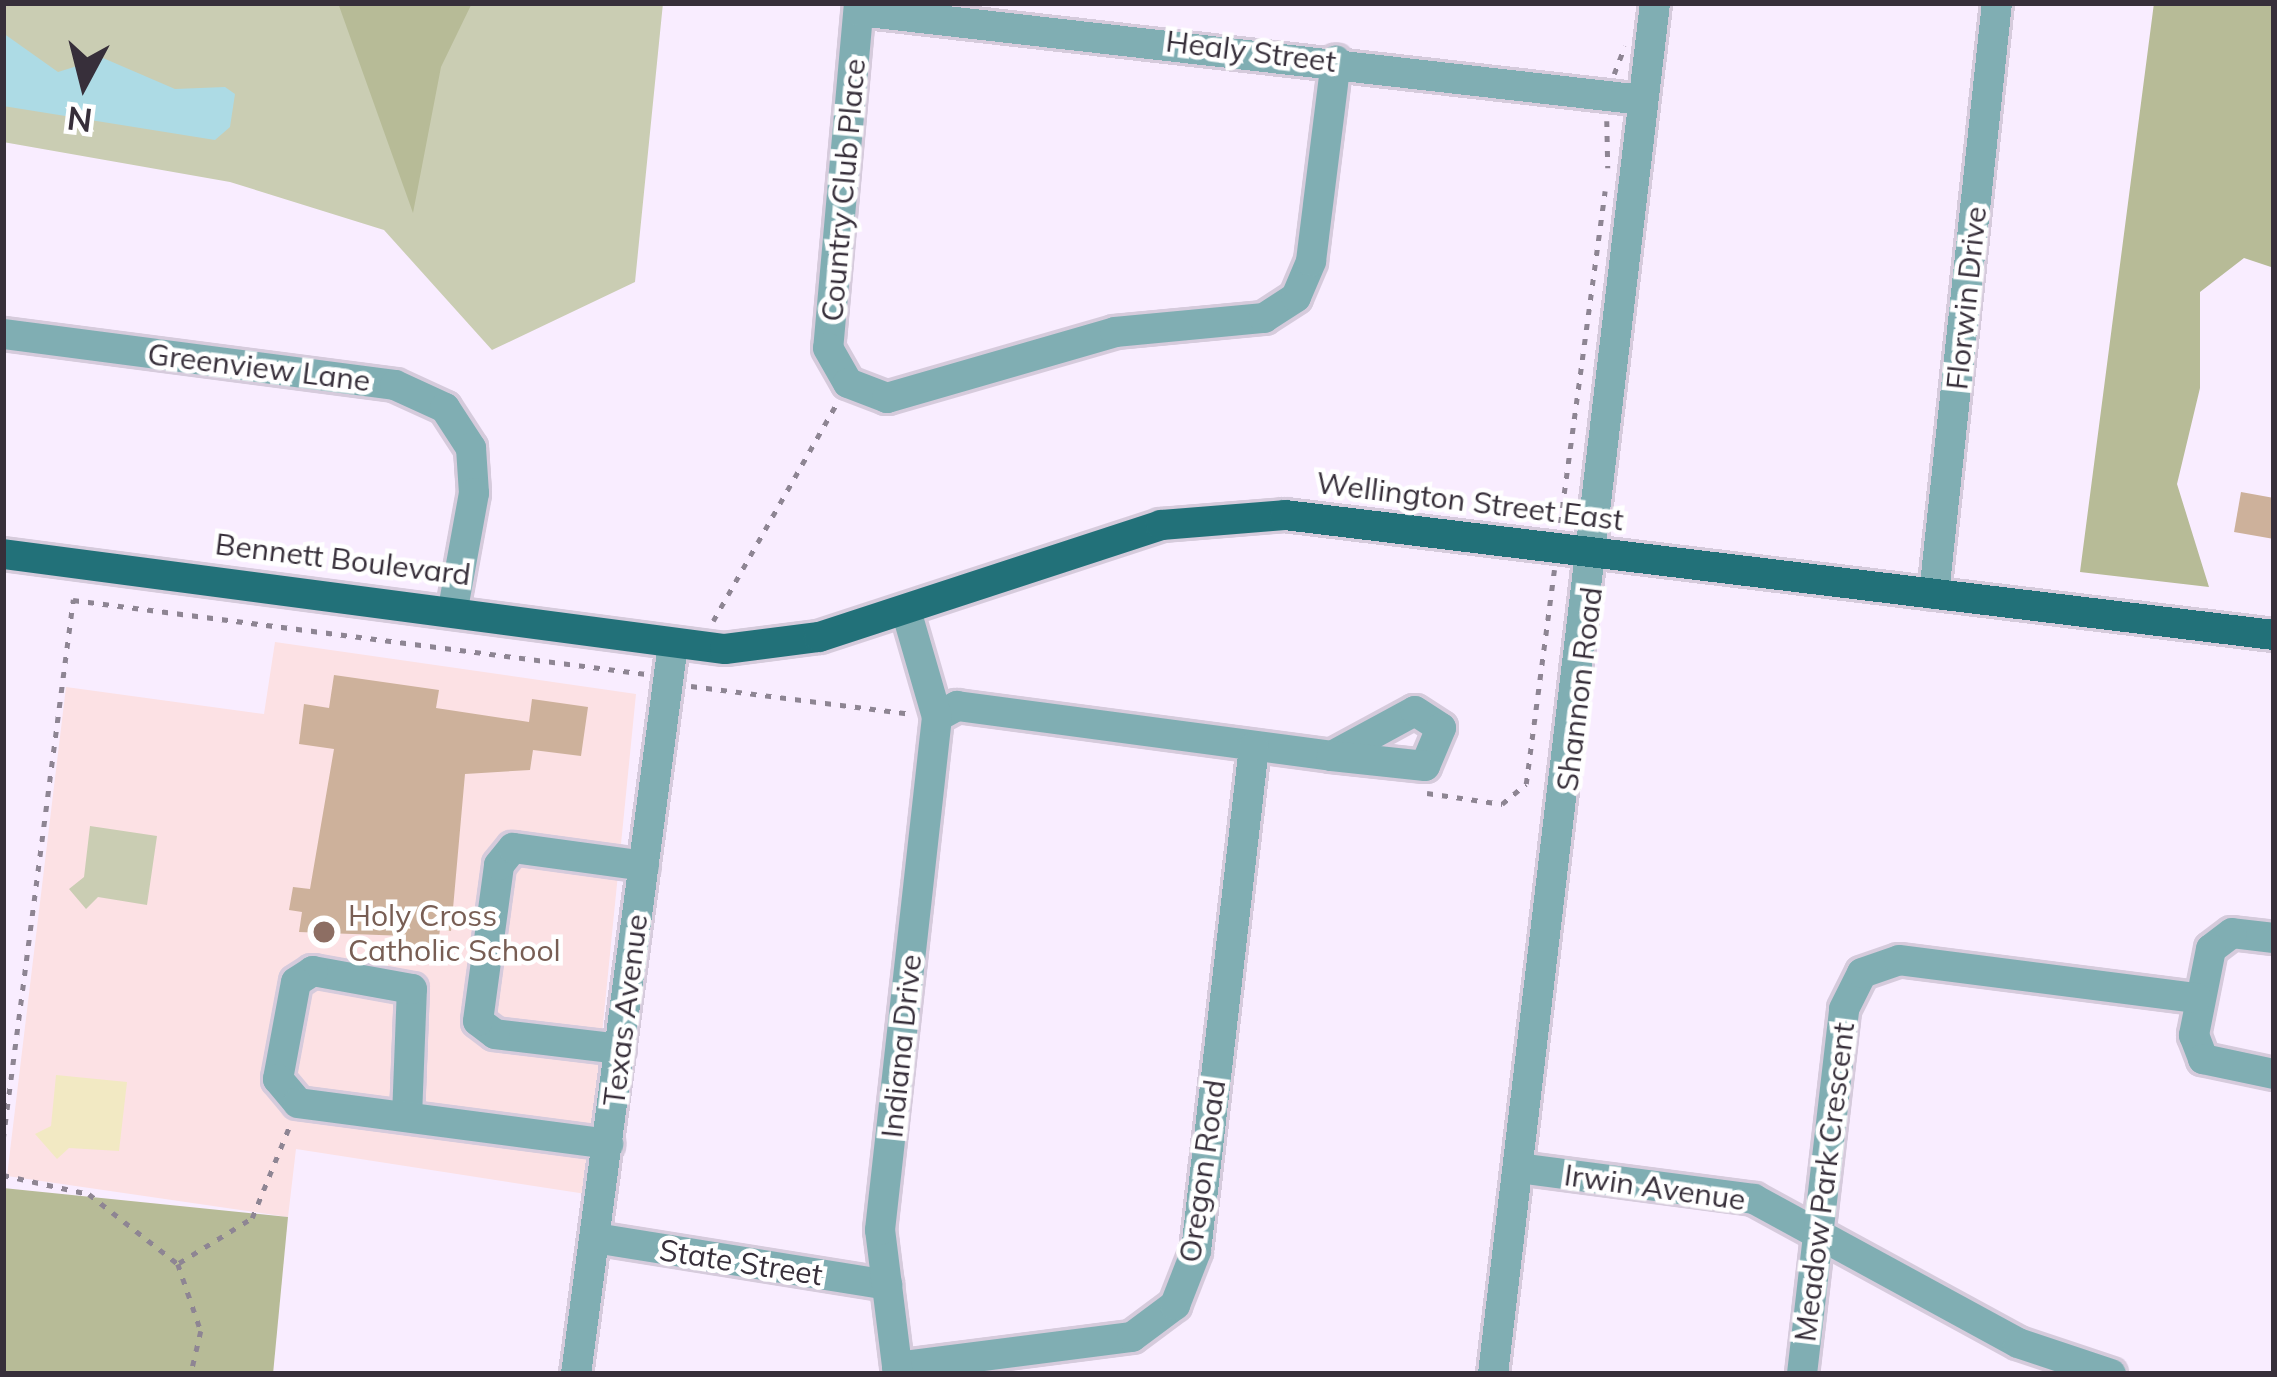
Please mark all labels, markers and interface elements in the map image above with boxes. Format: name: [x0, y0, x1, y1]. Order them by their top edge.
street label: Healy Street: [1164, 23, 1338, 79]
north arrow: [24, 24, 144, 144]
street label: Country Club Place: [814, 57, 872, 323]
text: N: [65, 98, 94, 142]
street label: Florwin Drive: [1938, 205, 1994, 391]
street label: Greenview Lane: [146, 335, 372, 399]
street label: Wellington Street East: [1314, 464, 1626, 538]
street label: Bennett Boulevard: [213, 525, 473, 593]
street label: Shannon Road: [1549, 585, 1609, 793]
place label: Holy Cross Catholic School: [348, 897, 561, 968]
street label: Texas Avenue: [595, 912, 655, 1108]
marker: Holy Cross Catholic School: [311, 919, 337, 945]
street label: Indiana Drive: [873, 952, 929, 1140]
street label: Meadow Park Crescent: [1787, 1020, 1861, 1344]
street label: Oregon Road: [1171, 1077, 1233, 1265]
street label: Irwin Avenue: [1562, 1156, 1748, 1218]
street label: State Street: [657, 1231, 825, 1293]

